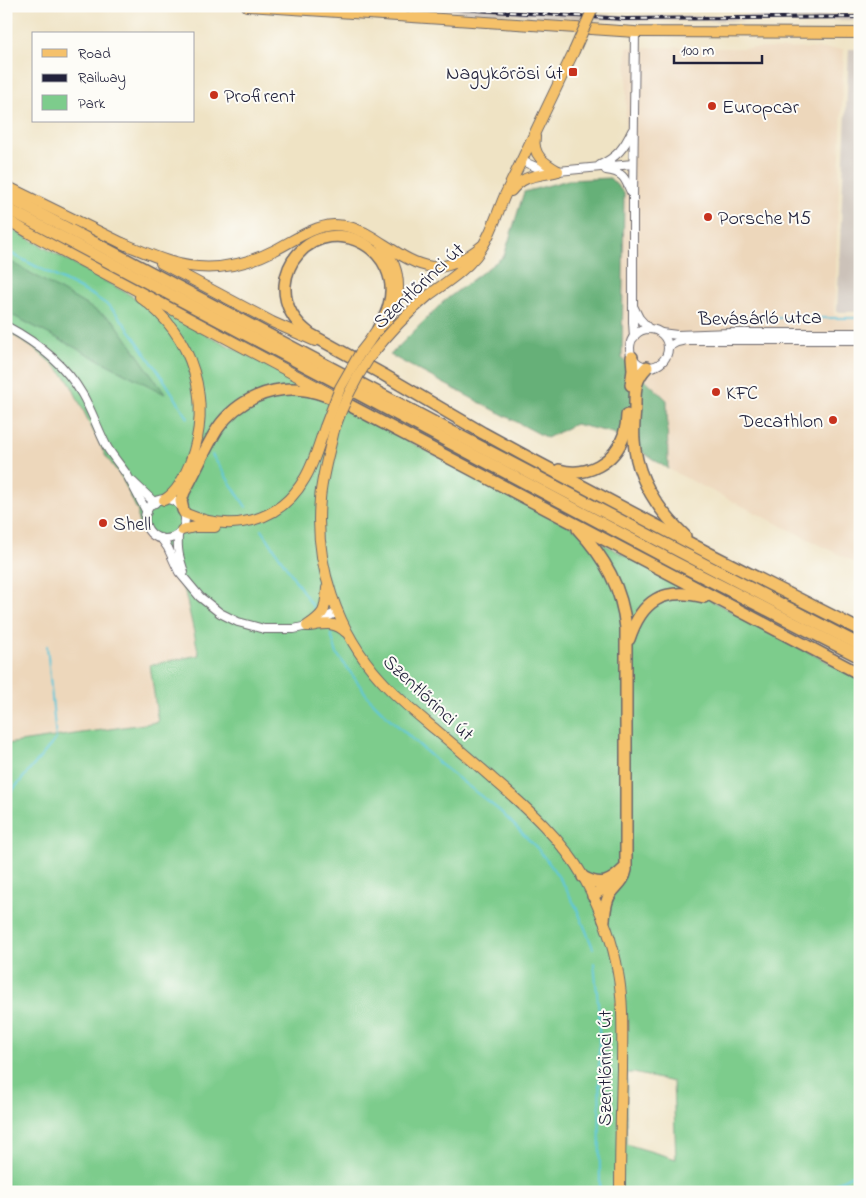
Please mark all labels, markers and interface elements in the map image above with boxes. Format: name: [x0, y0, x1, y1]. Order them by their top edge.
legend: [32, 32, 195, 122]
scale bar: [674, 32, 761, 64]
text: 100 m: [681, 40, 714, 62]
text: Road: [78, 43, 111, 65]
place label: Nagykőrösi út: [446, 60, 563, 90]
marker: Nagykőrösi út: [567, 66, 579, 78]
text: Railway: [78, 67, 126, 90]
place label: Profirent: [224, 83, 296, 112]
marker: Profirent: [208, 89, 220, 101]
text: Park: [78, 93, 106, 115]
place label: Europcar: [722, 94, 800, 123]
marker: Europcar: [706, 100, 718, 112]
place label: Porsche M5: [718, 205, 811, 234]
marker: Porsche M5: [702, 211, 714, 223]
street label: Szentlőrinci út: [367, 237, 472, 337]
street label: Bevásárló utca: [697, 304, 822, 335]
place label: KFC: [726, 380, 758, 409]
marker: KFC: [710, 386, 722, 398]
place label: Decathlon: [739, 408, 823, 437]
marker: Decathlon: [827, 414, 839, 426]
place label: Shell: [113, 511, 151, 540]
marker: Shell: [97, 517, 109, 529]
street label: Szentlőrinci út: [375, 649, 480, 749]
street label: Szentlőrinci út: [592, 1010, 621, 1126]

